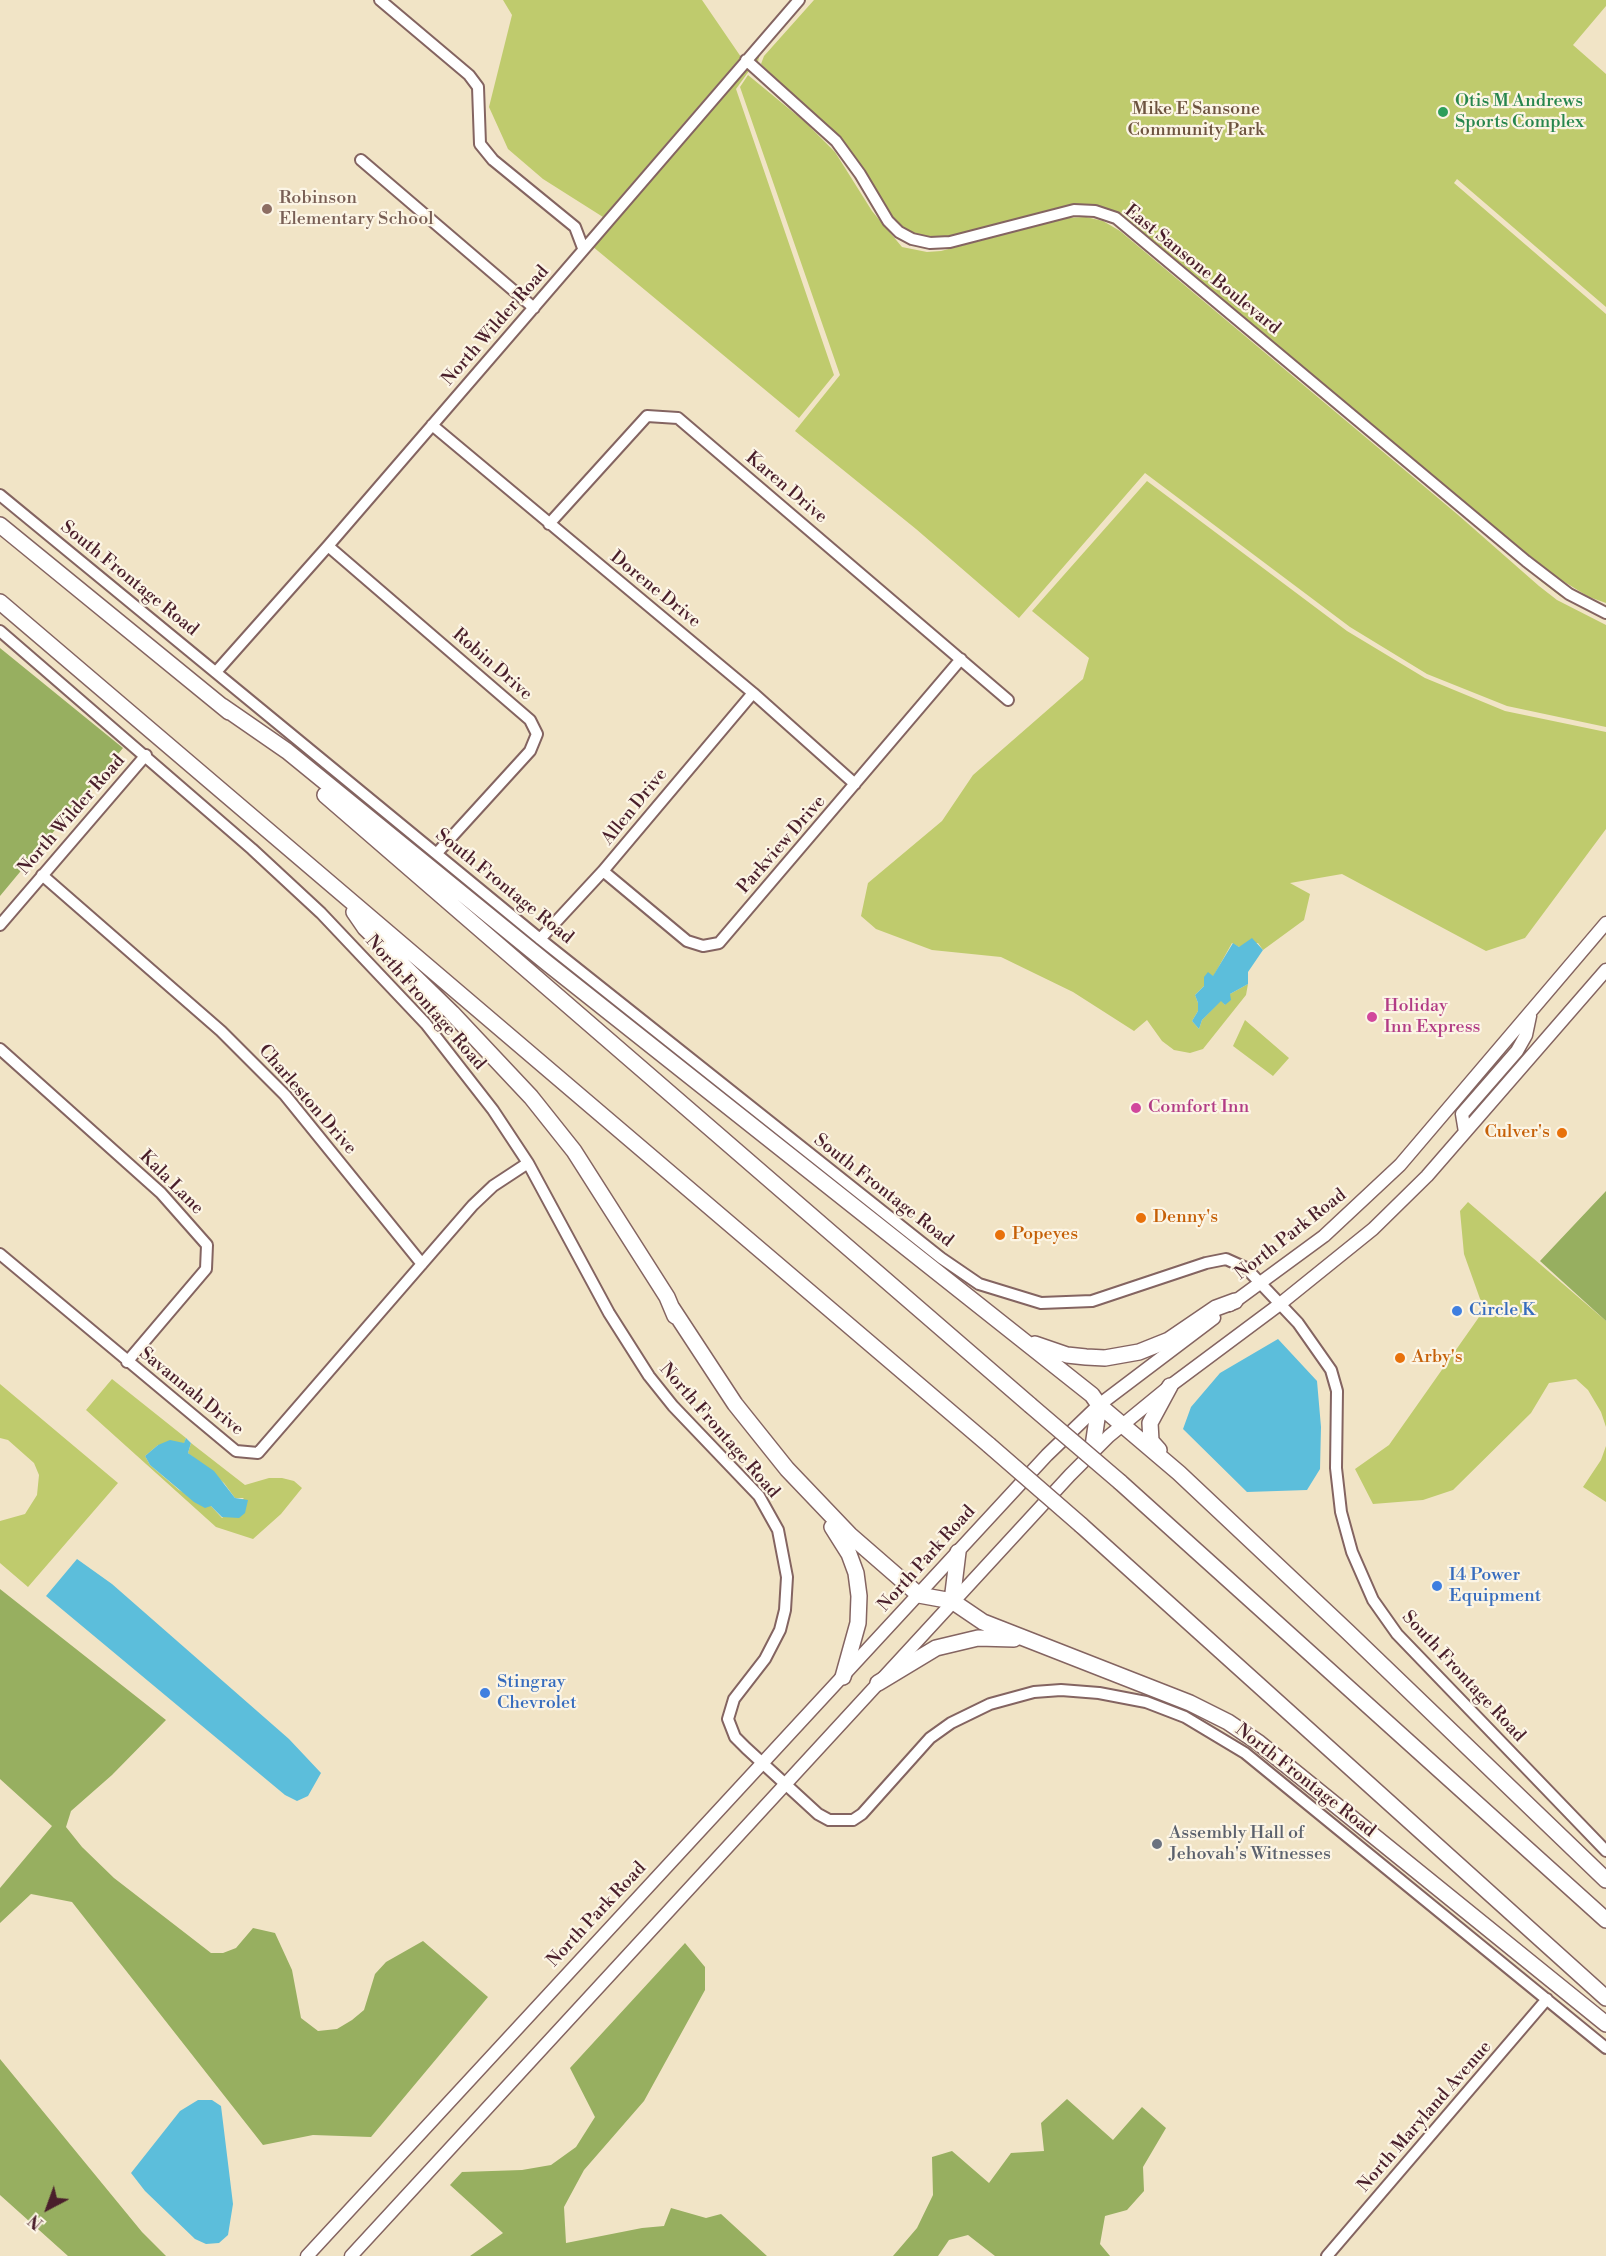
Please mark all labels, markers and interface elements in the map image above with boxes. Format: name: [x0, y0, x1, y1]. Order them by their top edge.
place label: Otis M Andrews Sports Complex: [1455, 91, 1584, 134]
park label: Mike E Sansone Community Park: [1128, 99, 1264, 142]
marker: Otis M Andrews Sports Complex: [1436, 105, 1450, 119]
place label: Robinson Elementary School: [279, 188, 434, 230]
street label: East Sansone Boulevard: [1120, 200, 1284, 340]
marker: Robinson Elementary School: [260, 202, 274, 216]
street label: North Wilder Road: [438, 262, 554, 390]
street label: Karen Drive: [741, 448, 831, 528]
street label: South Frontage Road: [56, 517, 202, 641]
street label: Dorene Drive: [605, 547, 705, 633]
street label: Robin Drive: [448, 624, 536, 706]
street label: North Wilder Road: [14, 751, 130, 879]
street label: Allen Drive: [598, 764, 672, 850]
street label: Parkview Drive: [733, 791, 831, 899]
street label: South Frontage Road: [431, 825, 577, 949]
street label: North Frontage Road: [360, 931, 490, 1075]
place label: Holiday Inn Express: [1384, 996, 1480, 1038]
marker: Holiday Inn Express: [1365, 1010, 1379, 1024]
street label: Charleston Drive: [253, 1041, 361, 1159]
place label: Comfort Inn: [1148, 1097, 1249, 1119]
marker: Comfort Inn: [1129, 1101, 1143, 1115]
place label: Culver's: [1484, 1122, 1550, 1144]
marker: Culver's: [1555, 1126, 1569, 1140]
street label: South Frontage Road: [809, 1130, 957, 1252]
street label: Kala Lane: [134, 1146, 208, 1220]
street label: North Park Road: [1231, 1185, 1351, 1285]
place label: Denny's: [1153, 1207, 1218, 1229]
marker: Denny's: [1134, 1211, 1148, 1225]
place label: Popeyes: [1012, 1224, 1078, 1246]
marker: Popeyes: [993, 1228, 1007, 1242]
place label: Circle K: [1469, 1300, 1535, 1322]
marker: Circle K: [1450, 1304, 1464, 1318]
street label: Savannah Drive: [134, 1343, 248, 1441]
place label: Arby's: [1412, 1347, 1463, 1369]
marker: Arby's: [1393, 1351, 1407, 1365]
street label: North Frontage Road: [654, 1359, 784, 1503]
street label: North Park Road: [874, 1501, 980, 1617]
place label: I4 Power Equipment: [1449, 1565, 1541, 1608]
marker: I4 Power Equipment: [1430, 1579, 1444, 1593]
street label: South Frontage Road: [1397, 1607, 1529, 1747]
place label: Stingray Chevrolet: [497, 1672, 577, 1714]
marker: Stingray Chevrolet: [478, 1686, 492, 1700]
street label: North Frontage Road: [1231, 1720, 1379, 1842]
place label: Assembly Hall of Jehovah's Witnesses: [1169, 1823, 1331, 1866]
marker: Assembly Hall of Jehovah's Witnesses: [1150, 1837, 1164, 1851]
street label: North Park Road: [543, 1858, 651, 1972]
street label: North Maryland Avenue: [1353, 2037, 1497, 2197]
north arrow: [18, 2178, 78, 2238]
text: N: [25, 2210, 48, 2233]

